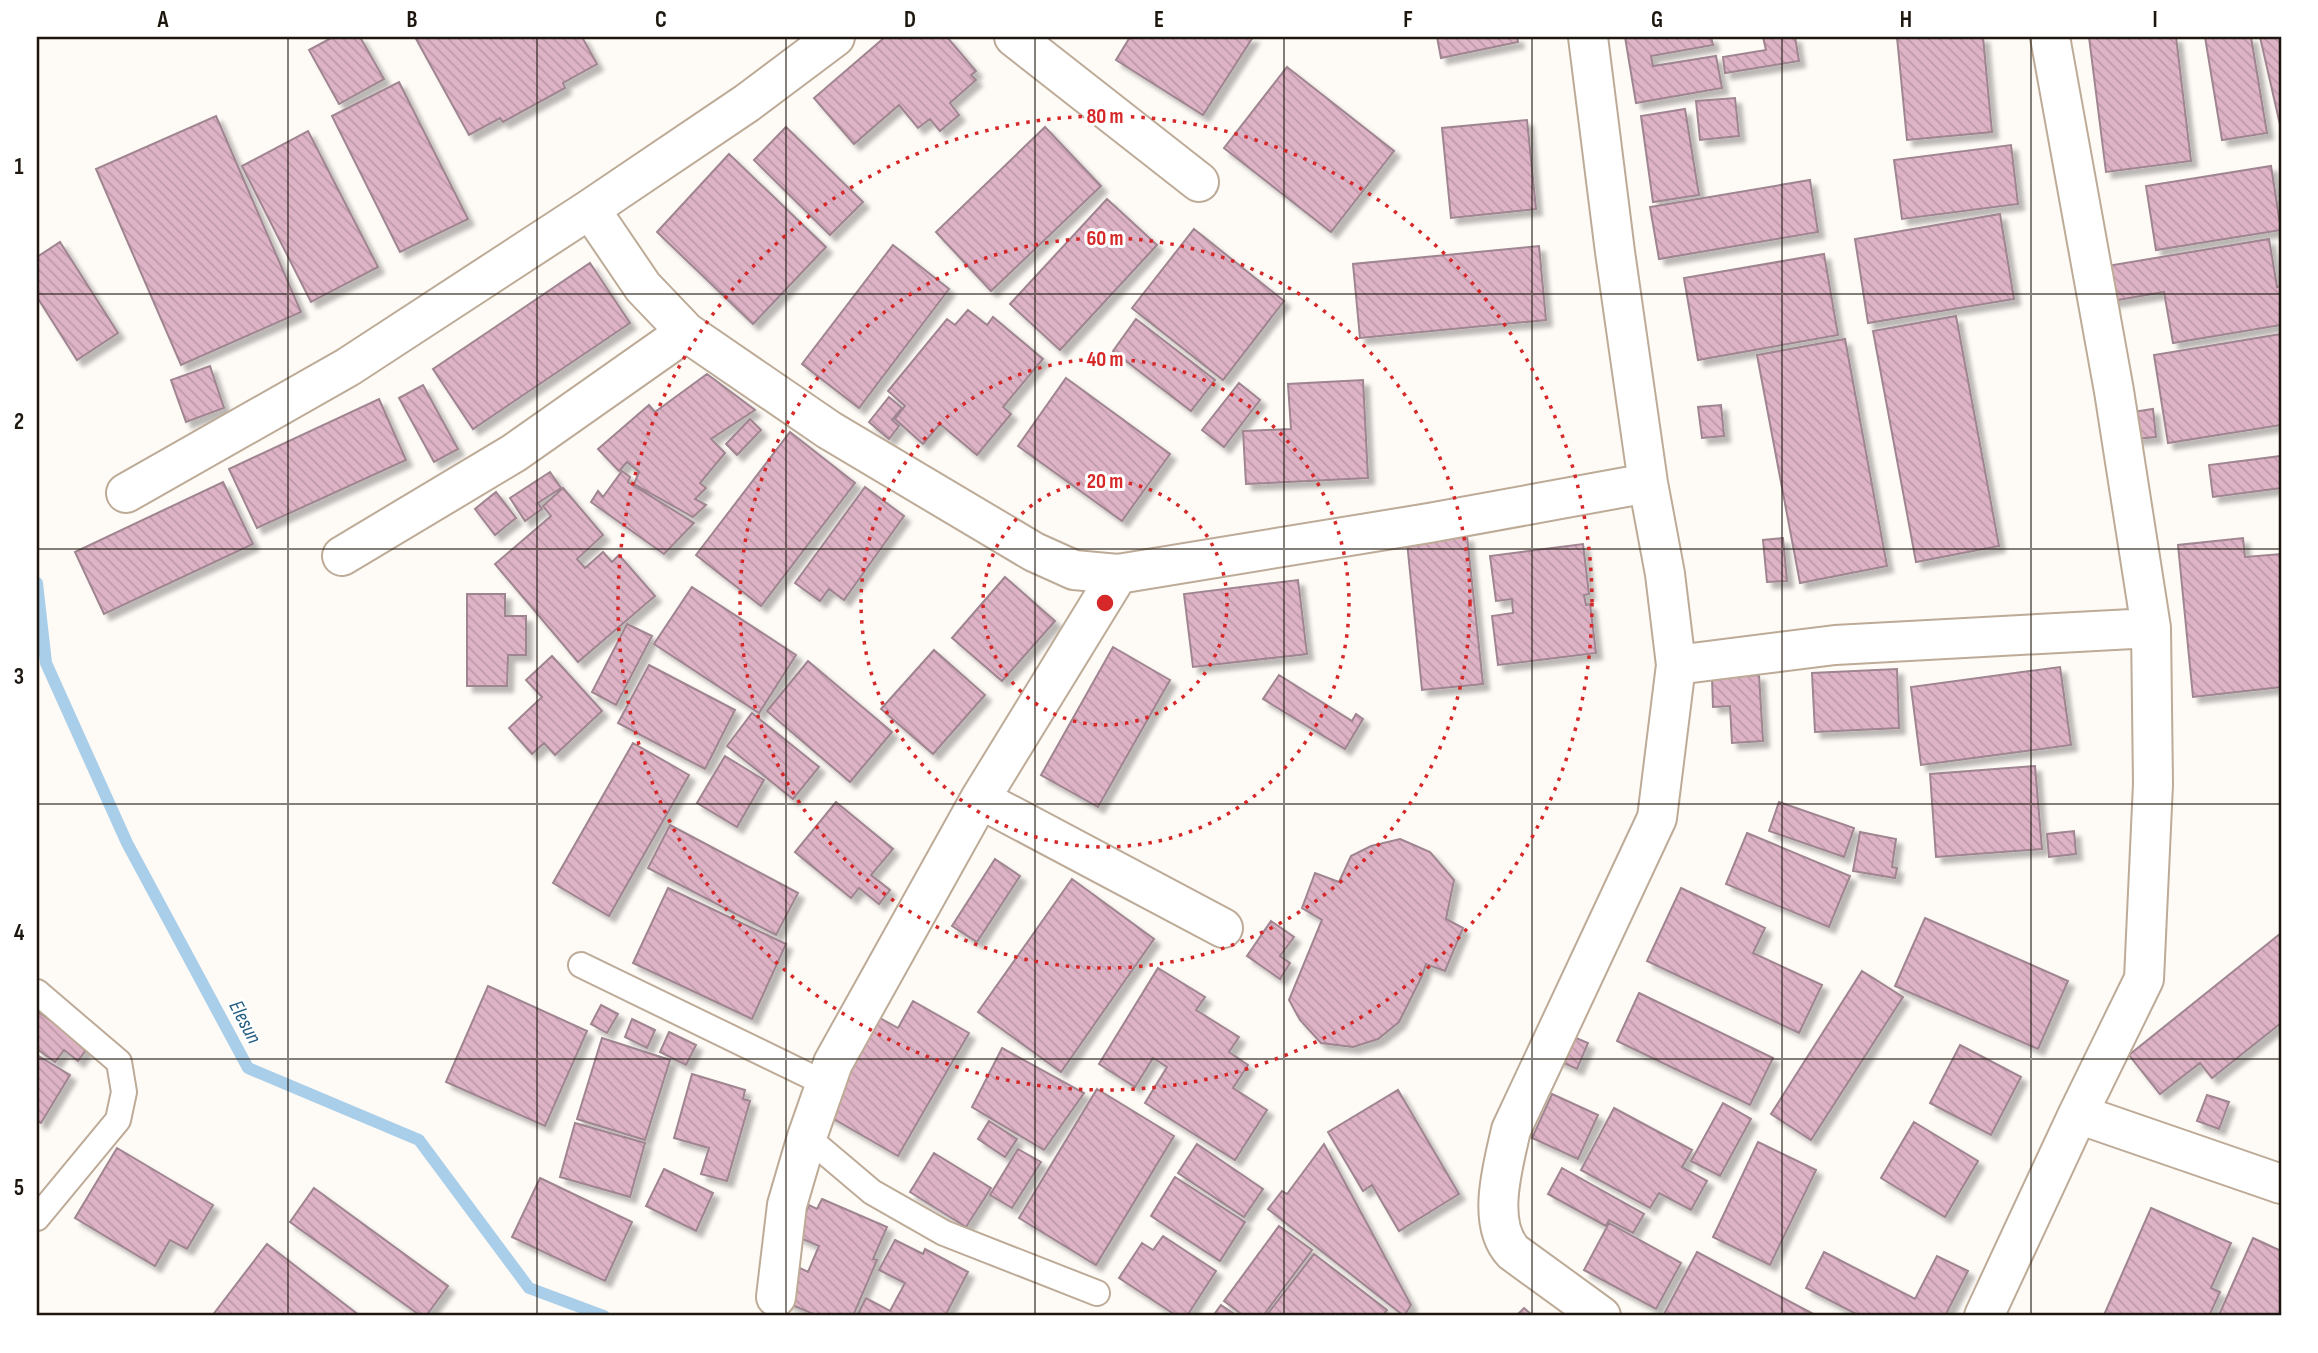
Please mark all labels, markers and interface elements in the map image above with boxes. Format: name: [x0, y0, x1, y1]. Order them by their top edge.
text: A: [157, 6, 170, 34]
text: B: [407, 6, 418, 34]
text: C: [655, 6, 667, 34]
text: D: [904, 6, 916, 34]
text: E: [1154, 6, 1164, 34]
text: F: [1403, 6, 1413, 34]
text: G: [1651, 6, 1663, 34]
text: H: [1900, 6, 1912, 34]
text: I: [2152, 6, 2158, 34]
text: 80 m: [1086, 104, 1124, 129]
text: 1: [14, 153, 24, 181]
text: 60 m: [1086, 226, 1124, 251]
text: 40 m: [1087, 347, 1123, 372]
text: 2: [14, 408, 24, 436]
text: 20 m: [1087, 469, 1123, 494]
centre of rings: [1093, 591, 1117, 615]
text: 3: [14, 663, 24, 691]
text: 4: [14, 919, 25, 947]
water label: Elesun: [223, 996, 267, 1048]
text: 5: [14, 1174, 24, 1202]

